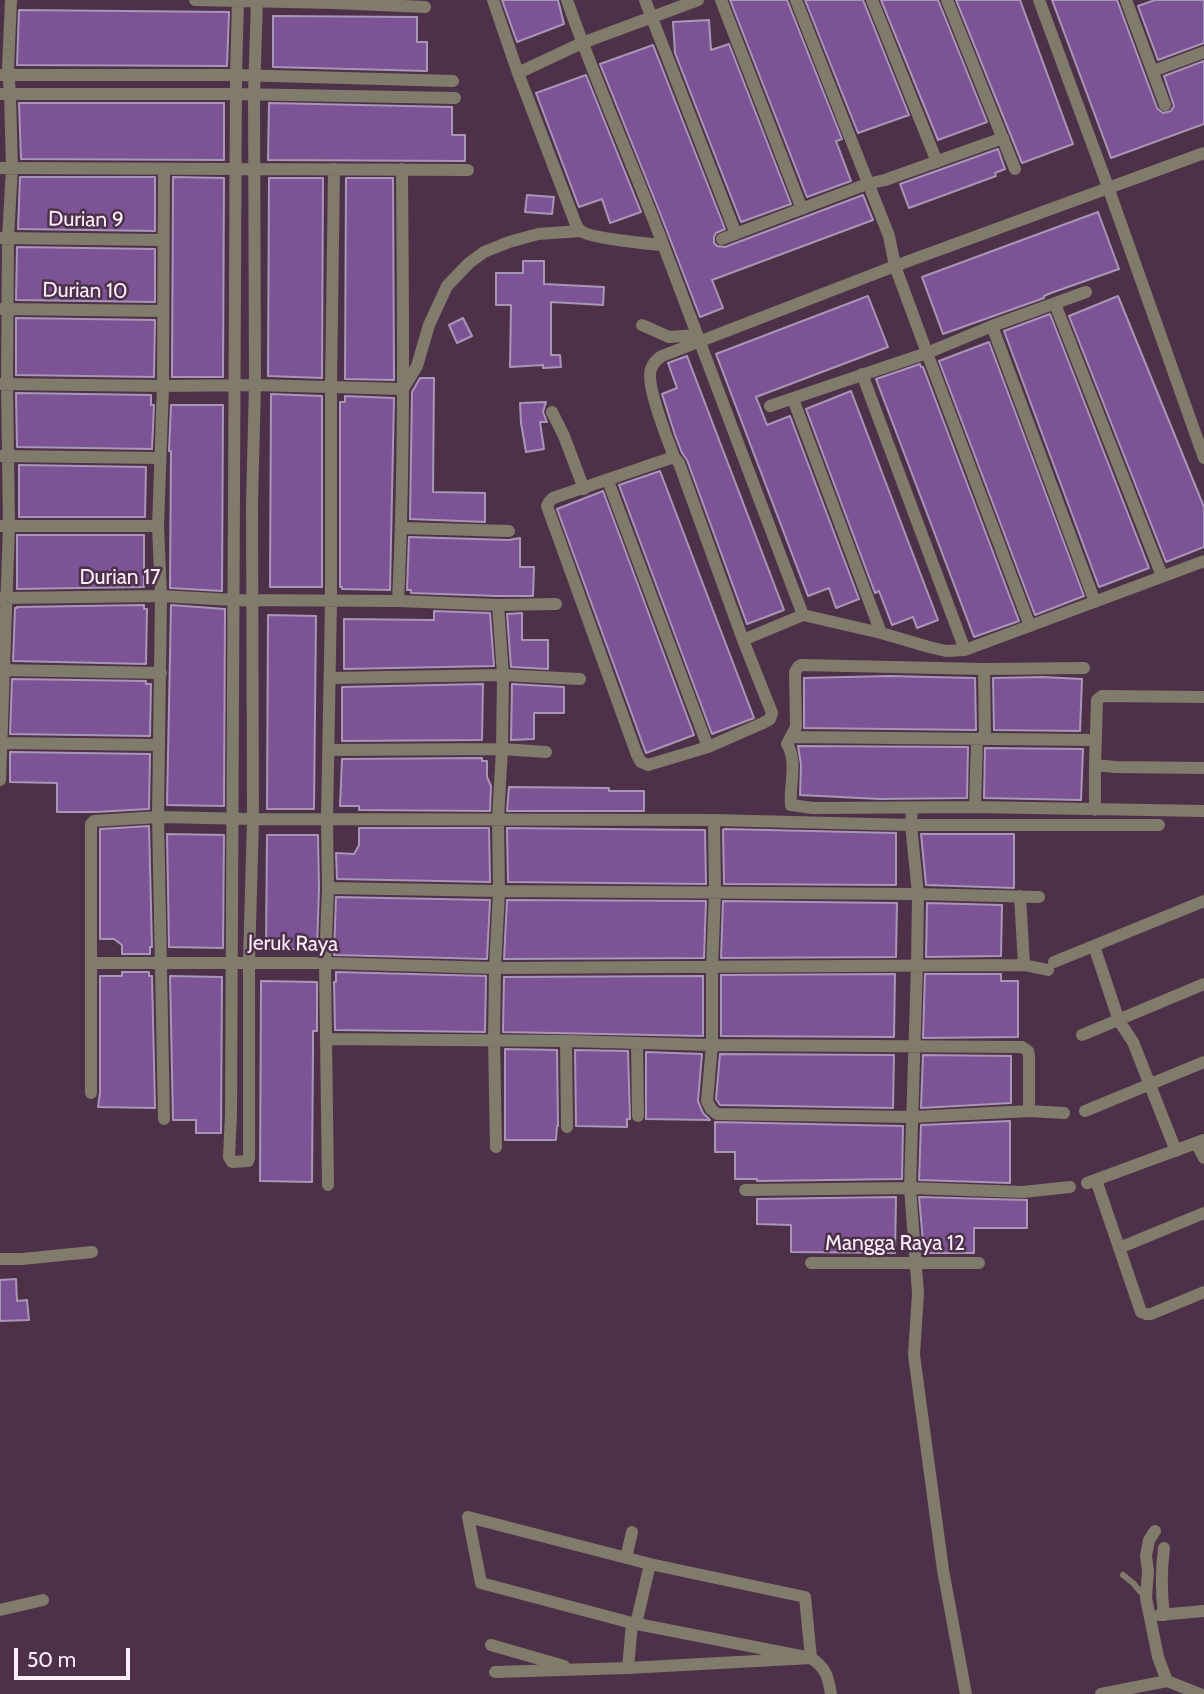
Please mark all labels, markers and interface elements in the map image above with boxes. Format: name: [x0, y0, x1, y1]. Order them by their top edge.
street label: Durian 9: [48, 207, 124, 233]
street label: Durian 10: [42, 278, 128, 304]
street label: Durian 17: [79, 565, 161, 591]
street label: Jeruk Raya: [248, 931, 338, 957]
street label: Mangga Raya 12: [825, 1231, 965, 1257]
scale bar: [18, 1634, 133, 1678]
text: 50 m: [27, 1647, 76, 1672]

